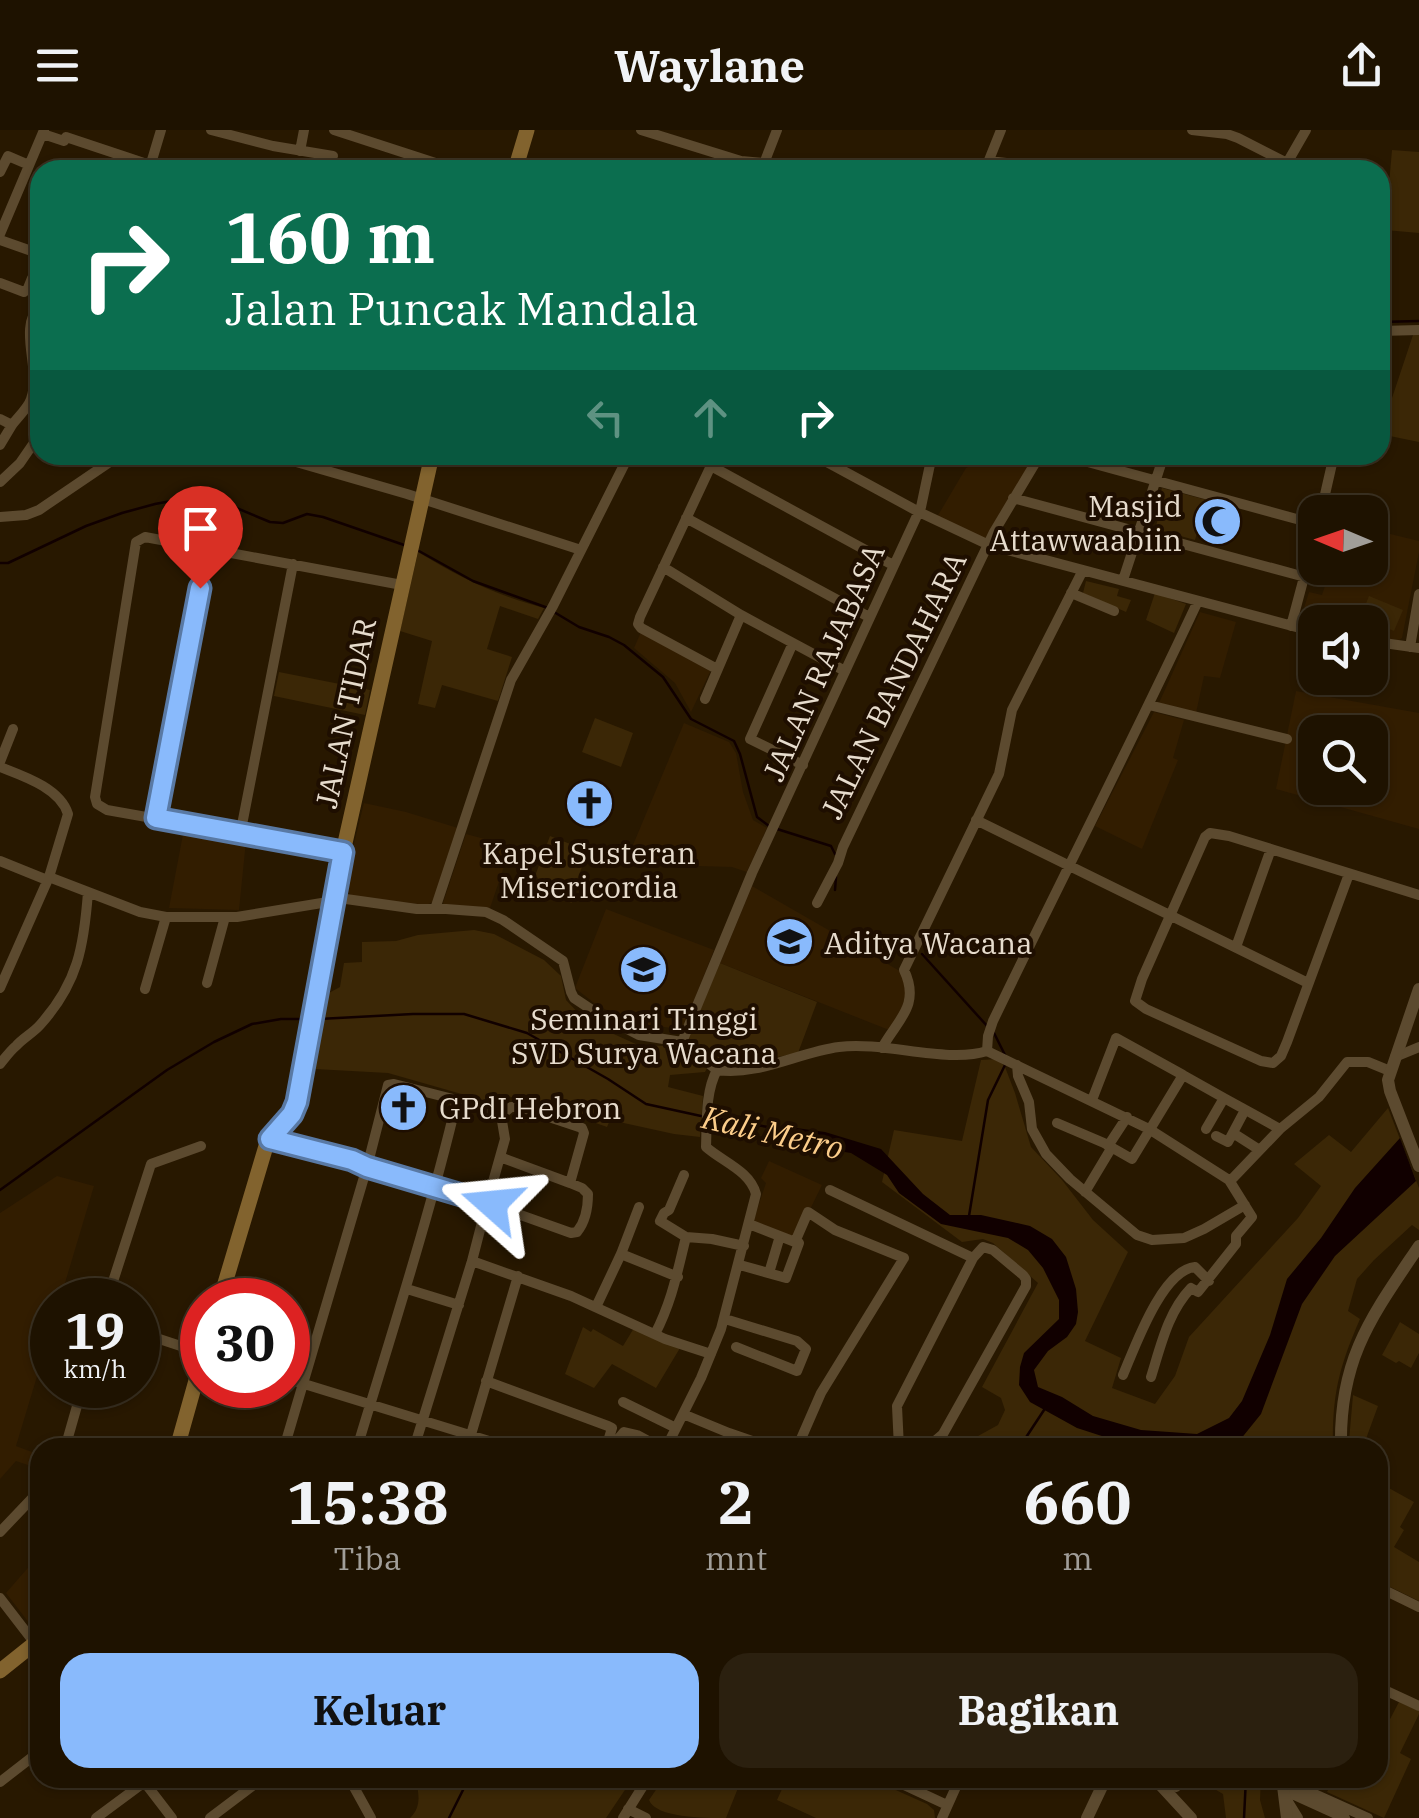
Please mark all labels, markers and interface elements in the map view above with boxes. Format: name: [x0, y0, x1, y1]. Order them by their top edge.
text: Waylane: [614, 36, 805, 94]
icon: menu: [30, 38, 85, 93]
icon: share: [1334, 38, 1389, 93]
text: 160 m: [225, 191, 435, 282]
icon: right: [60, 200, 190, 330]
text: Jalan Puncak Mandala: [225, 279, 699, 337]
icon: left: [578, 390, 633, 445]
icon: ahead: [683, 390, 738, 445]
icon: right: [788, 390, 843, 445]
pin: [158, 486, 243, 589]
place label: Masjid Attawwaabiin: [990, 486, 1182, 559]
north arrow: [1298, 495, 1388, 585]
map controls: [1298, 495, 1388, 805]
mosque icon: Masjid Attawwaabiin: [1191, 496, 1243, 548]
icon: arrive: [173, 501, 228, 556]
street label: JALAN RAJABASA: [753, 537, 893, 787]
street label: JALAN BANDAHARA: [811, 545, 975, 825]
button: sound: [1298, 605, 1388, 695]
street label: JALAN TIDAR: [306, 614, 384, 812]
button: search: [1298, 715, 1388, 805]
church icon: Kapel Susteran Misericordia: [563, 777, 615, 829]
place label: Kapel Susteran Misericordia: [482, 833, 696, 906]
school or university icon: Aditya Wacana: [763, 916, 815, 968]
place label: Aditya Wacana: [824, 923, 1033, 962]
school or university icon: Seminari Tinggi SVD Surya Wacana: [618, 943, 670, 995]
place label: Seminari Tinggi SVD Surya Wacana: [511, 999, 777, 1072]
church icon: GPdI Hebron: [378, 1081, 430, 1133]
place label: GPdI Hebron: [439, 1088, 621, 1127]
water label: Kali Metro: [697, 1095, 848, 1169]
position arrow: [440, 1152, 544, 1256]
speed limit sign: 30: [180, 1278, 310, 1408]
text: 19: [65, 1298, 125, 1363]
text: km/h: [63, 1352, 127, 1385]
text: 15:38: [286, 1462, 449, 1541]
text: 2: [718, 1462, 754, 1541]
text: 660: [1024, 1462, 1132, 1541]
text: Tiba: [334, 1537, 401, 1579]
text: mnt: [705, 1537, 767, 1579]
text: m: [1062, 1537, 1093, 1579]
button: Keluar: [60, 1653, 699, 1768]
button: Bagikan: [719, 1653, 1358, 1768]

